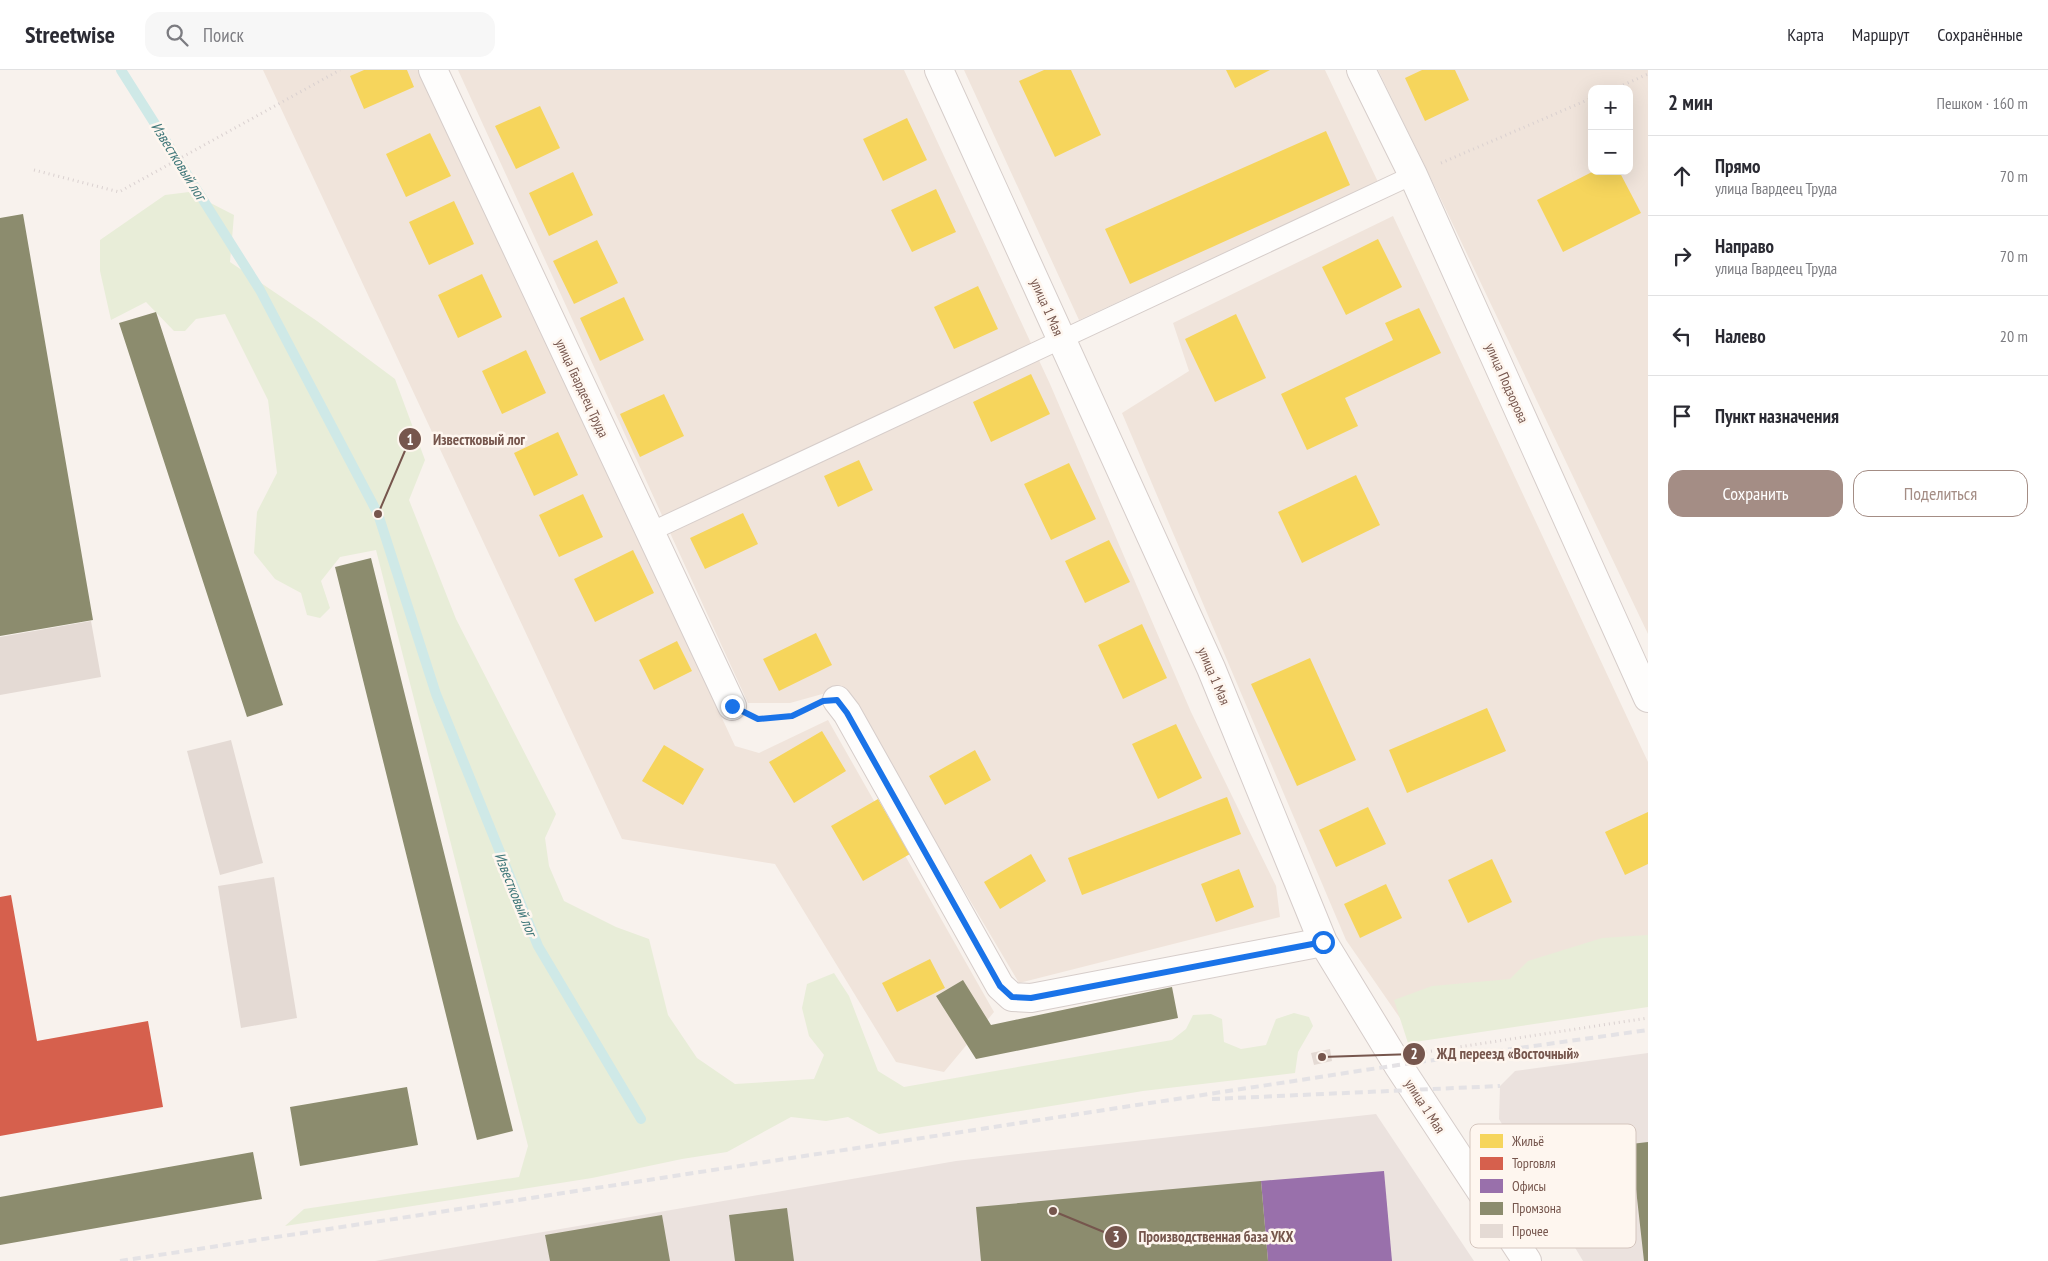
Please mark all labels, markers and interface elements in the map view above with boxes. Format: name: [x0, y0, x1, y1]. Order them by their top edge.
search box: [145, 12, 495, 57]
text: Streetwise: [25, 19, 115, 50]
icon: search: [163, 21, 191, 49]
text: Поиск: [203, 23, 244, 47]
text: Карта: [1787, 23, 1824, 46]
text: Маршрут: [1852, 23, 1909, 46]
text: Сохранённые: [1937, 23, 2023, 46]
map controls: [1588, 85, 1633, 175]
button: +: [1588, 85, 1633, 130]
text: 2 мин: [1668, 89, 1713, 116]
text: Пешком · 160 m: [1937, 93, 2028, 113]
water label: Известковый лог: [147, 118, 212, 206]
button: −: [1588, 130, 1633, 175]
text: Прямо: [1715, 154, 1760, 178]
icon: ahead: [1668, 162, 1696, 190]
text: 70 m: [2000, 166, 2028, 186]
text: улица Гвардеец Труда: [1715, 178, 1837, 198]
text: Направо: [1715, 234, 1774, 258]
icon: right: [1668, 242, 1696, 270]
text: 70 m: [2000, 246, 2028, 266]
text: улица Гвардеец Труда: [1715, 258, 1837, 278]
street label: улица 1 Мая: [1026, 276, 1068, 338]
icon: left: [1668, 322, 1696, 350]
text: Налево: [1715, 324, 1766, 348]
text: 20 m: [2000, 326, 2028, 346]
street label: улица Гвардеец Труда: [551, 336, 613, 440]
street label: улица Подзорова: [1481, 340, 1533, 426]
icon: arrive: [1668, 402, 1696, 430]
text: Пункт назначения: [1715, 404, 1839, 428]
callout: Известковый лог: [398, 424, 535, 454]
text: 1: [406, 430, 414, 449]
text: Известковый лог: [433, 430, 525, 449]
button: Сохранить: [1668, 470, 1843, 517]
button: Поделиться: [1853, 470, 2028, 517]
street label: улица 1 Мая: [1194, 644, 1234, 708]
route end: [721, 695, 744, 718]
water label: Известковый лог: [491, 849, 542, 941]
route start: [1312, 931, 1335, 954]
callout: ЖД переезд «Восточный»: [1401, 1039, 1589, 1069]
text: 2: [1410, 1044, 1418, 1063]
text: ЖД переезд «Восточный»: [1436, 1044, 1579, 1063]
street label: улица 1 Мая: [1401, 1076, 1449, 1136]
legend: [1470, 1124, 1636, 1248]
text: Жильё: [1511, 1132, 1544, 1150]
text: Торговля: [1512, 1154, 1556, 1172]
text: Офисы: [1512, 1177, 1546, 1195]
text: Промзона: [1512, 1199, 1561, 1217]
callout: Производственная база УКХ: [1103, 1222, 1304, 1252]
text: Прочее: [1512, 1222, 1549, 1240]
text: 3: [1112, 1227, 1120, 1246]
text: Производственная база УКХ: [1138, 1227, 1294, 1246]

